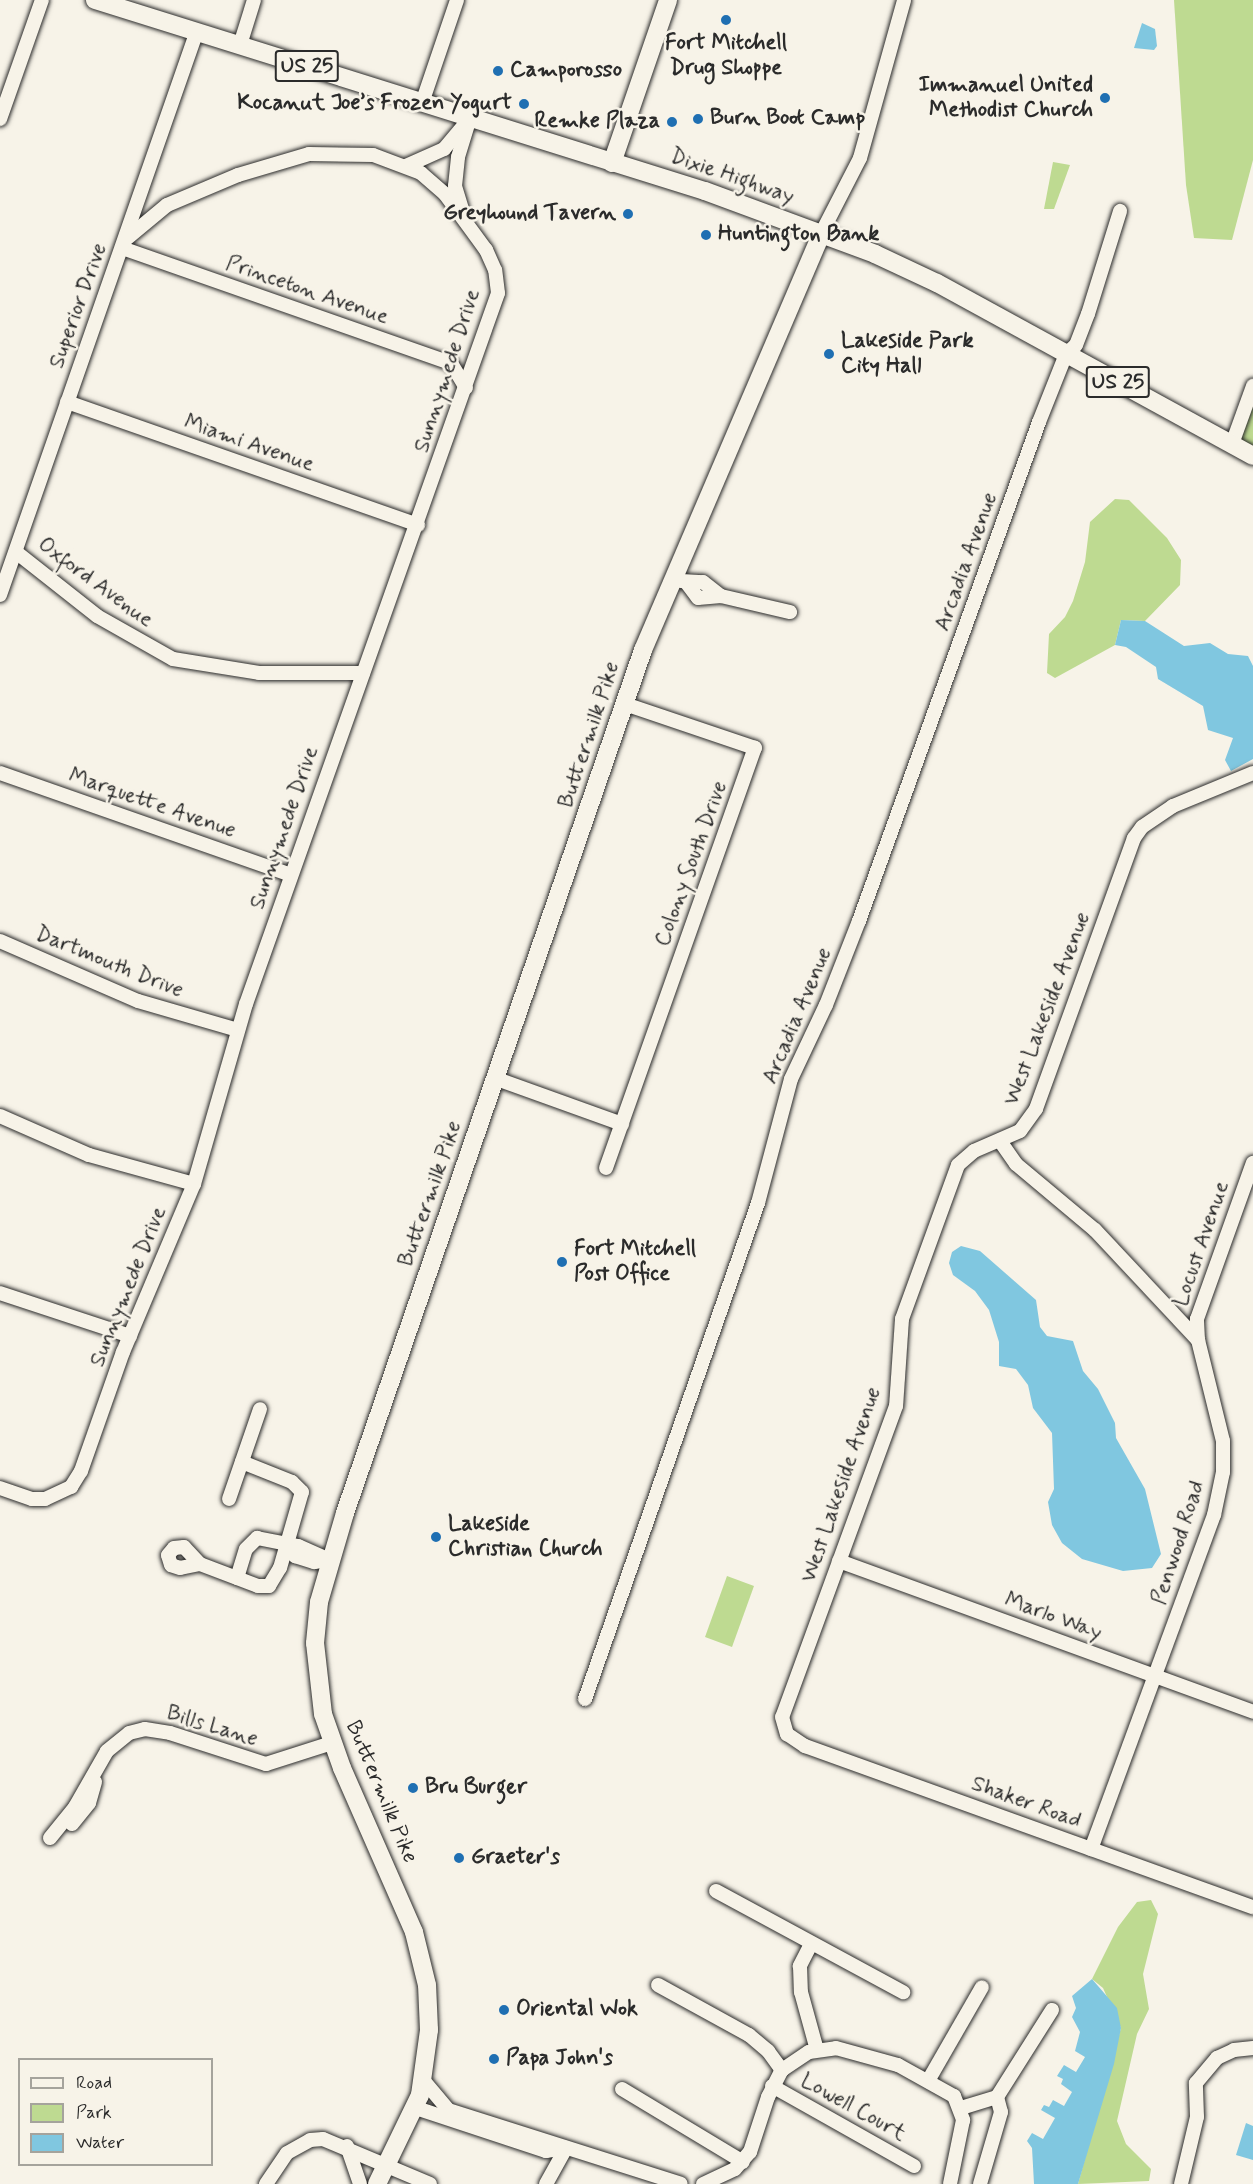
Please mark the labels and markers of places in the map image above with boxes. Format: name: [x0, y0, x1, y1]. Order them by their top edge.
marker: Fort Mitchell Drug Shoppe: [719, 13, 733, 27]
place label: Fort Mitchell Drug Shoppe: [665, 30, 787, 82]
place label: Camporosso: [510, 58, 622, 84]
marker: Camporosso: [491, 64, 505, 78]
place label: Immanuel United Methodist Church: [921, 72, 1093, 124]
place label: Kocanut Joe’s Frozen Yogurt: [234, 91, 512, 117]
marker: Immanuel United Methodist Church: [1098, 91, 1112, 105]
marker: Kocanut Joe’s Frozen Yogurt: [517, 97, 531, 111]
place label: Burn Boot Camp: [710, 106, 867, 132]
place label: Remke Plaza: [537, 109, 660, 135]
marker: Burn Boot Camp: [691, 112, 705, 126]
marker: Remke Plaza: [665, 115, 679, 129]
place label: Greyhound Tavern: [453, 201, 616, 227]
marker: Greyhound Tavern: [621, 207, 635, 221]
place label: Huntington Bank: [718, 222, 875, 248]
marker: Huntington Bank: [699, 228, 713, 242]
place label: Lakeside Park City Hall: [841, 328, 973, 380]
marker: Lakeside Park City Hall: [822, 347, 836, 361]
place label: Fort Mitchell Post Office: [574, 1236, 696, 1288]
marker: Fort Mitchell Post Office: [555, 1255, 569, 1269]
place label: Lakeside Christian Church: [448, 1511, 608, 1562]
marker: Lakeside Christian Church: [429, 1530, 443, 1544]
place label: Bru Burger: [425, 1775, 528, 1801]
marker: Bru Burger: [406, 1781, 420, 1795]
place label: Graeter's: [471, 1845, 560, 1871]
marker: Graeter's: [452, 1851, 466, 1865]
place label: Oriental Wok: [516, 1997, 642, 2023]
marker: Oriental Wok: [497, 2003, 511, 2017]
place label: Papa John's: [506, 2046, 619, 2072]
marker: Papa John's: [487, 2052, 501, 2066]

